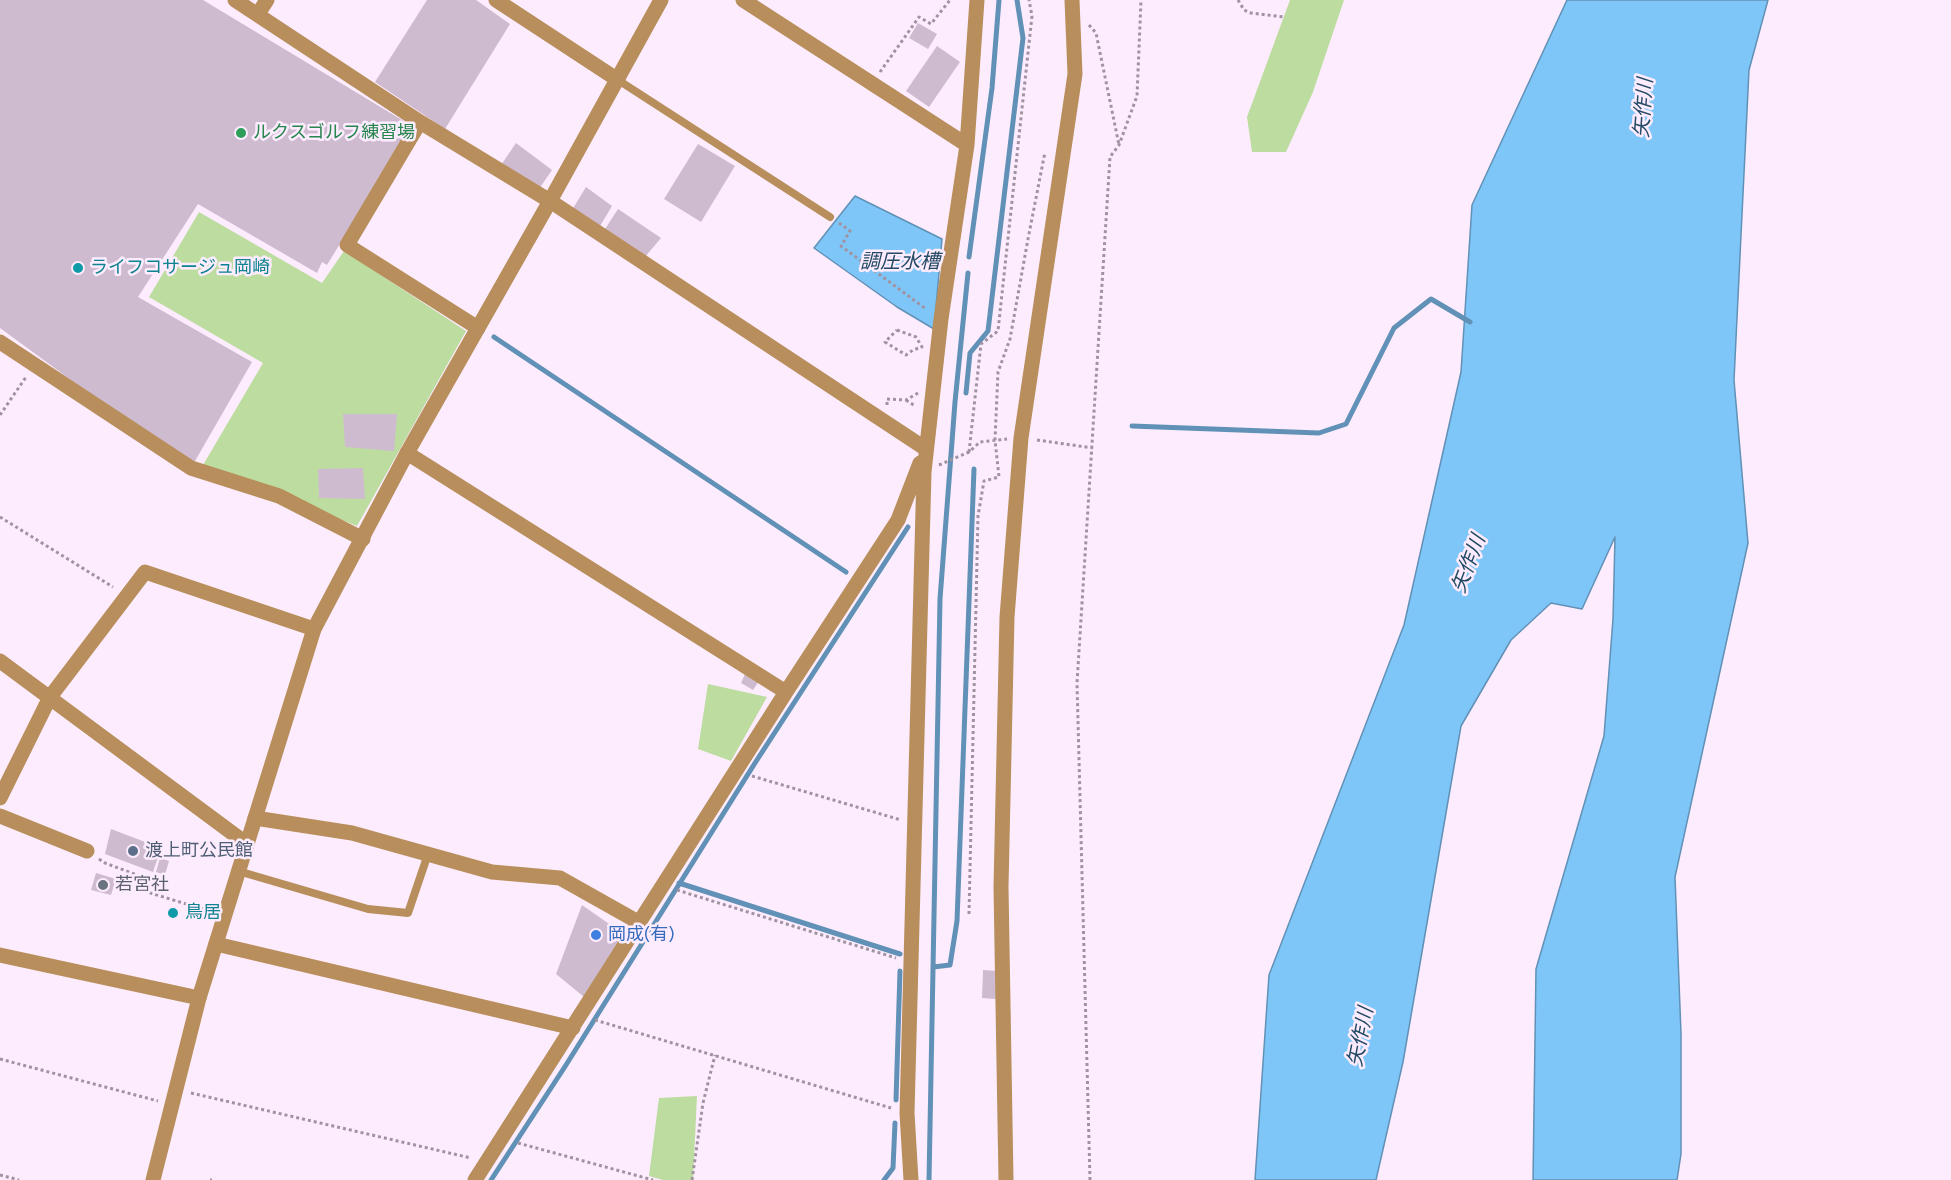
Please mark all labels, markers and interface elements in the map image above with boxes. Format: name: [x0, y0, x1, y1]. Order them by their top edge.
water label: 矢作川: [1630, 77, 1658, 139]
place label: ルクスゴルフ練習場: [253, 122, 415, 144]
marker: ルクスゴルフ練習場: [234, 126, 248, 140]
water label: 調圧水槽: [860, 250, 940, 274]
place label: ライフコサージュ岡崎: [90, 257, 270, 279]
marker: ライフコサージュ岡崎: [71, 261, 85, 275]
water label: 矢作川: [1447, 532, 1491, 596]
place label: 渡上町公民館: [145, 840, 253, 862]
marker: 渡上町公民館: [126, 844, 140, 858]
place label: 若宮社: [115, 874, 169, 896]
marker: 若宮社: [96, 878, 110, 892]
place label: 鳥居: [185, 902, 221, 924]
marker: 鳥居: [166, 906, 180, 920]
place label: 岡成(有): [608, 924, 675, 946]
marker: 岡成(有): [589, 928, 603, 942]
water label: 矢作川: [1343, 1005, 1379, 1069]

